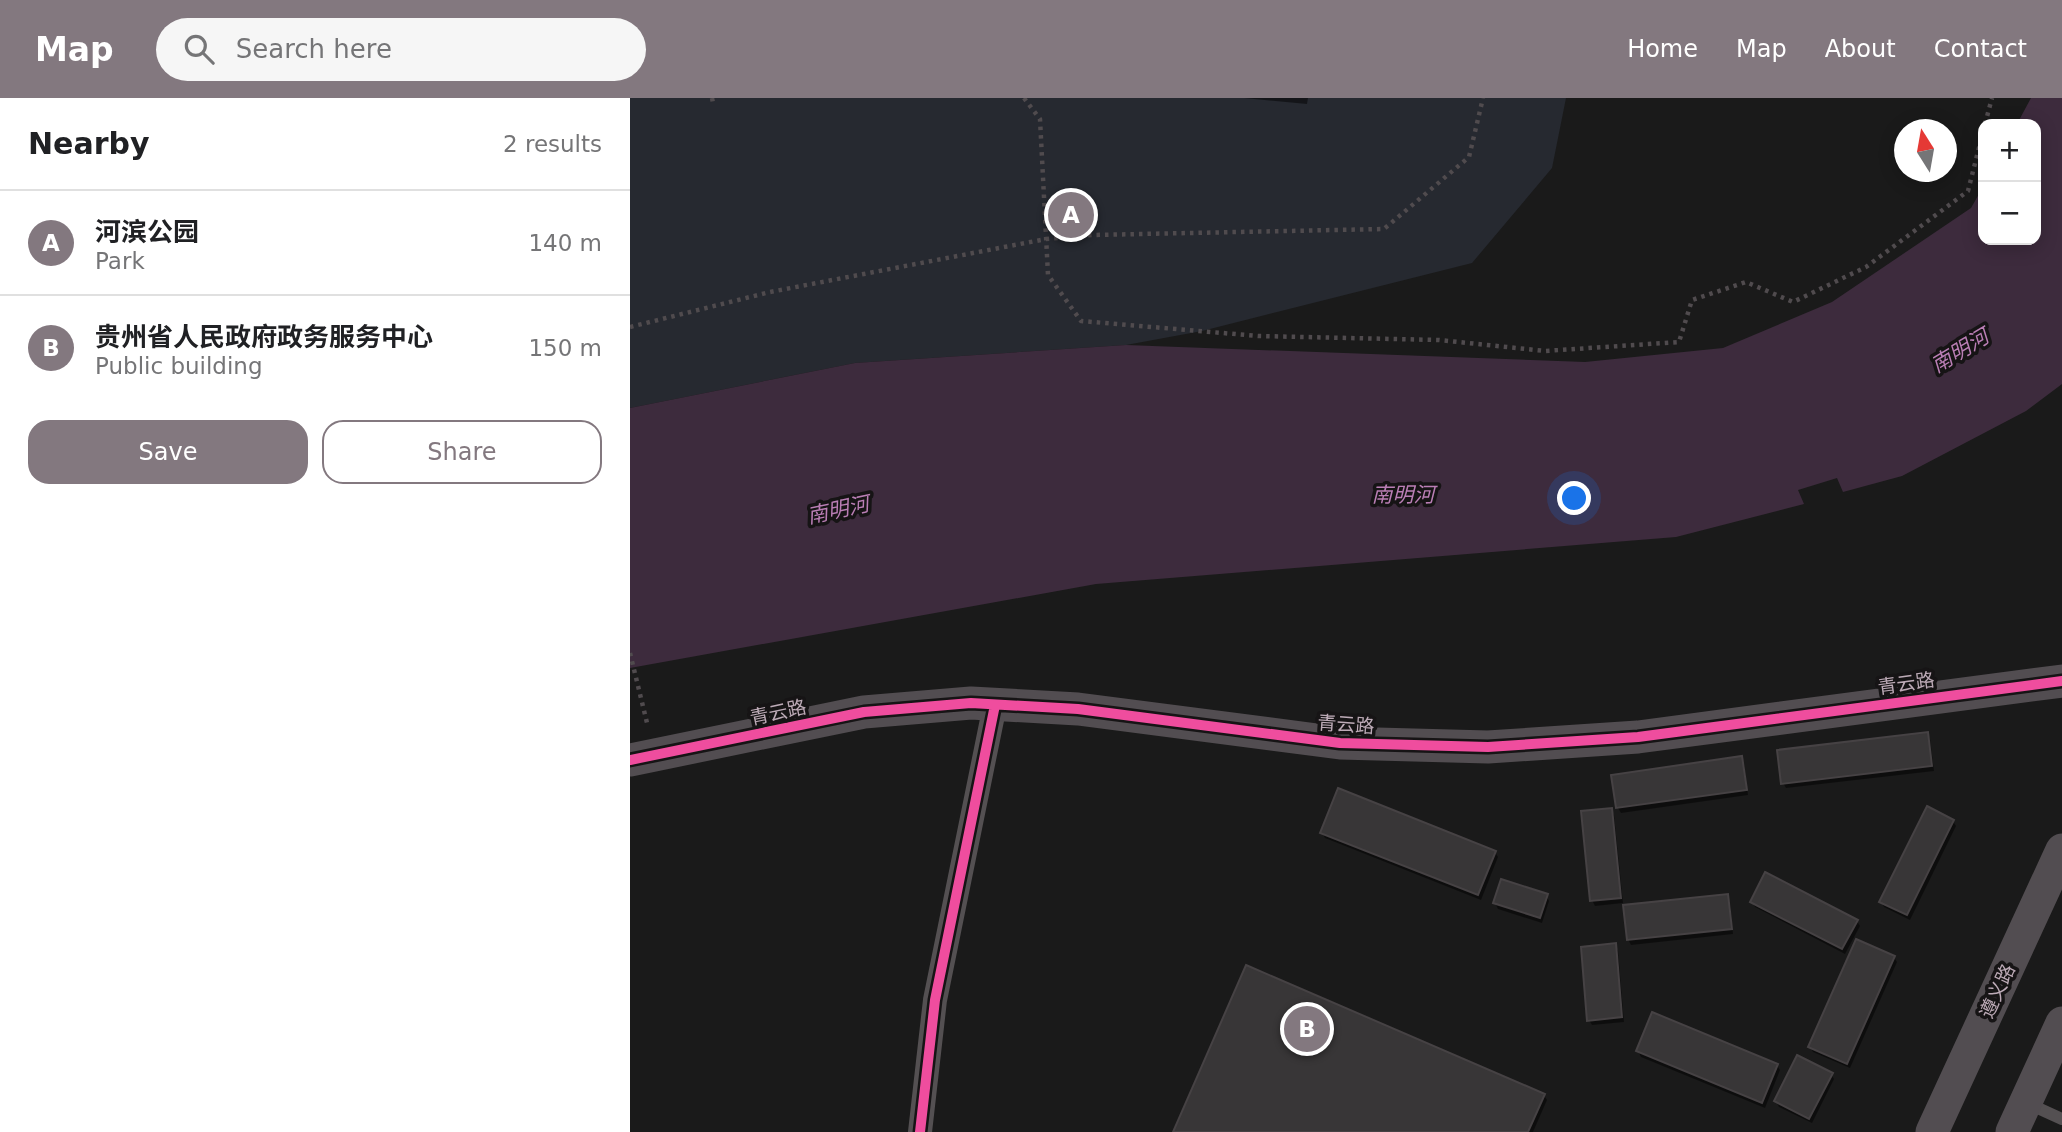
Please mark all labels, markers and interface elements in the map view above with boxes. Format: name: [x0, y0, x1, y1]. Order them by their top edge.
search box: [156, 18, 646, 81]
text: Map: [35, 30, 114, 69]
icon: search: [180, 30, 218, 68]
text: Search here: [236, 34, 392, 64]
text: Home: [1627, 35, 1698, 63]
text: Map: [1736, 35, 1787, 63]
text: About: [1825, 35, 1896, 63]
text: Contact: [1934, 35, 2027, 63]
north arrow: [1894, 119, 1957, 182]
map controls: [1978, 119, 2041, 245]
button: +: [1978, 119, 2041, 182]
text: Nearby: [28, 126, 150, 161]
text: 2 results: [503, 131, 602, 157]
button: −: [1978, 182, 2041, 245]
pin: A: [1048, 189, 1094, 241]
text: 河滨公园: [95, 217, 199, 247]
text: A: [42, 230, 60, 256]
text: 140 m: [528, 230, 602, 256]
text: Park: [95, 248, 145, 274]
text: 贵州省人民政府政务服务中心: [95, 322, 433, 352]
water label: 南明河: [1927, 322, 1997, 378]
text: B: [42, 335, 60, 361]
text: 150 m: [528, 335, 602, 361]
text: Public building: [95, 353, 263, 379]
button: Save: [28, 420, 308, 484]
button: Share: [322, 420, 602, 484]
your location: [1557, 481, 1591, 515]
water label: 南明河: [1372, 483, 1438, 507]
water label: 南明河: [805, 491, 875, 528]
street label: 青云路: [1876, 668, 1936, 698]
street label: 青云路: [748, 695, 808, 729]
street label: 青云路: [1317, 711, 1375, 737]
street label: 遵义路: [1975, 961, 2019, 1021]
pin: B: [1284, 1003, 1330, 1055]

